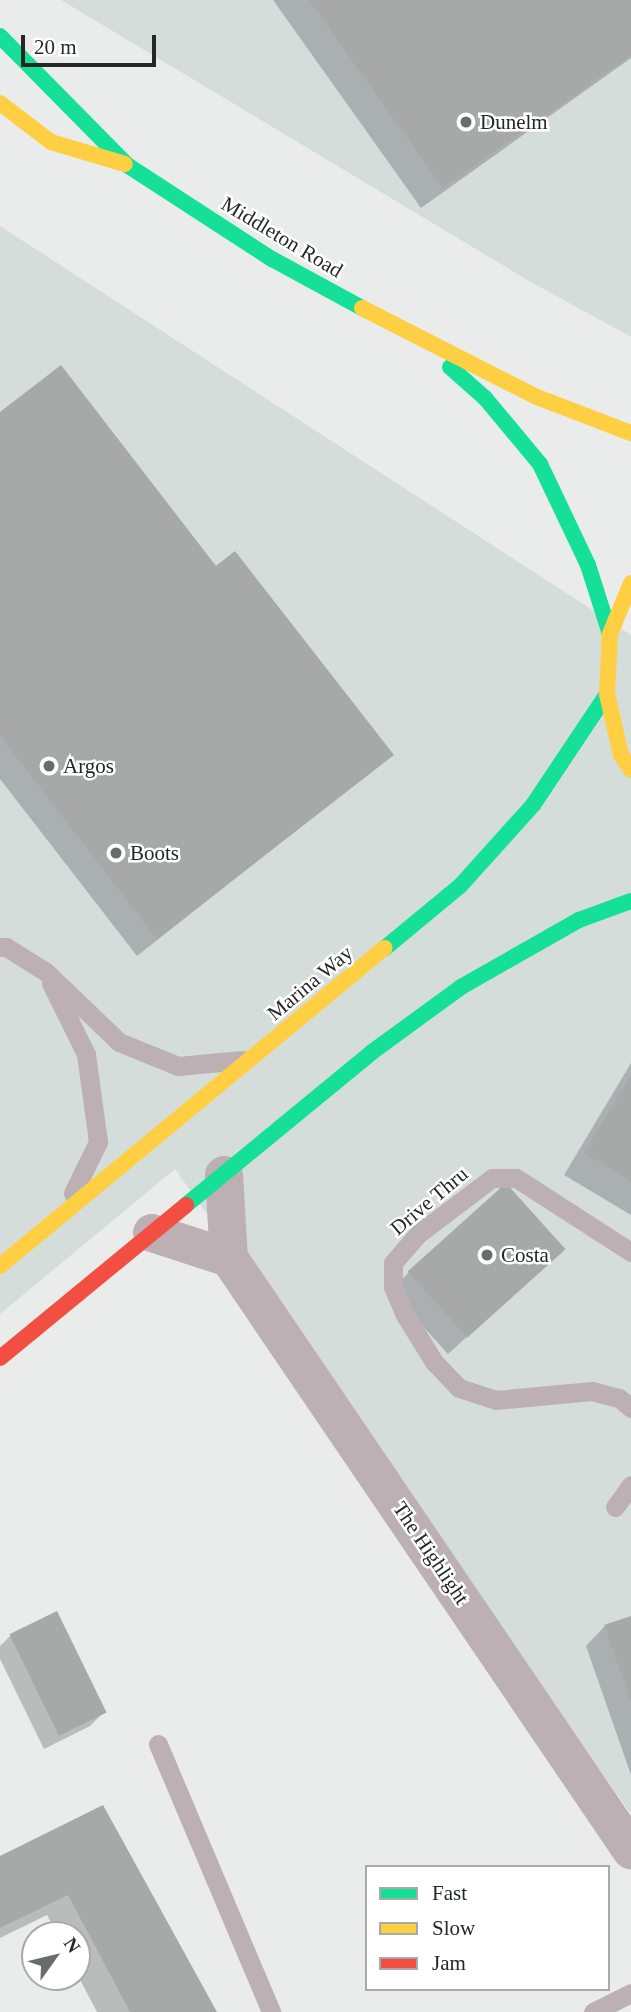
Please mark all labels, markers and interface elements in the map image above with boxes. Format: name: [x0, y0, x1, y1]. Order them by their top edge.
scale bar: [24, 21, 159, 65]
text: 20 m: [34, 35, 77, 59]
place label: Dunelm: [480, 109, 548, 135]
marker: Dunelm: [458, 114, 474, 130]
street label: Middleton Road: [217, 191, 347, 283]
place label: Argos: [63, 753, 114, 779]
marker: Argos: [41, 758, 57, 774]
place label: Boots: [130, 840, 179, 866]
marker: Boots: [108, 845, 124, 861]
street label: Marina Way: [262, 940, 358, 1026]
street label: Drive Thru: [385, 1161, 473, 1241]
place label: Costa: [501, 1242, 549, 1268]
marker: Costa: [479, 1247, 495, 1263]
street label: The Highlight: [387, 1497, 475, 1609]
legend: [365, 1865, 610, 1991]
text: Fast: [432, 1881, 467, 1905]
text: Slow: [432, 1916, 475, 1940]
north arrow: [21, 1921, 91, 1991]
text: N: [60, 1934, 85, 1957]
text: Jam: [432, 1951, 466, 1975]

